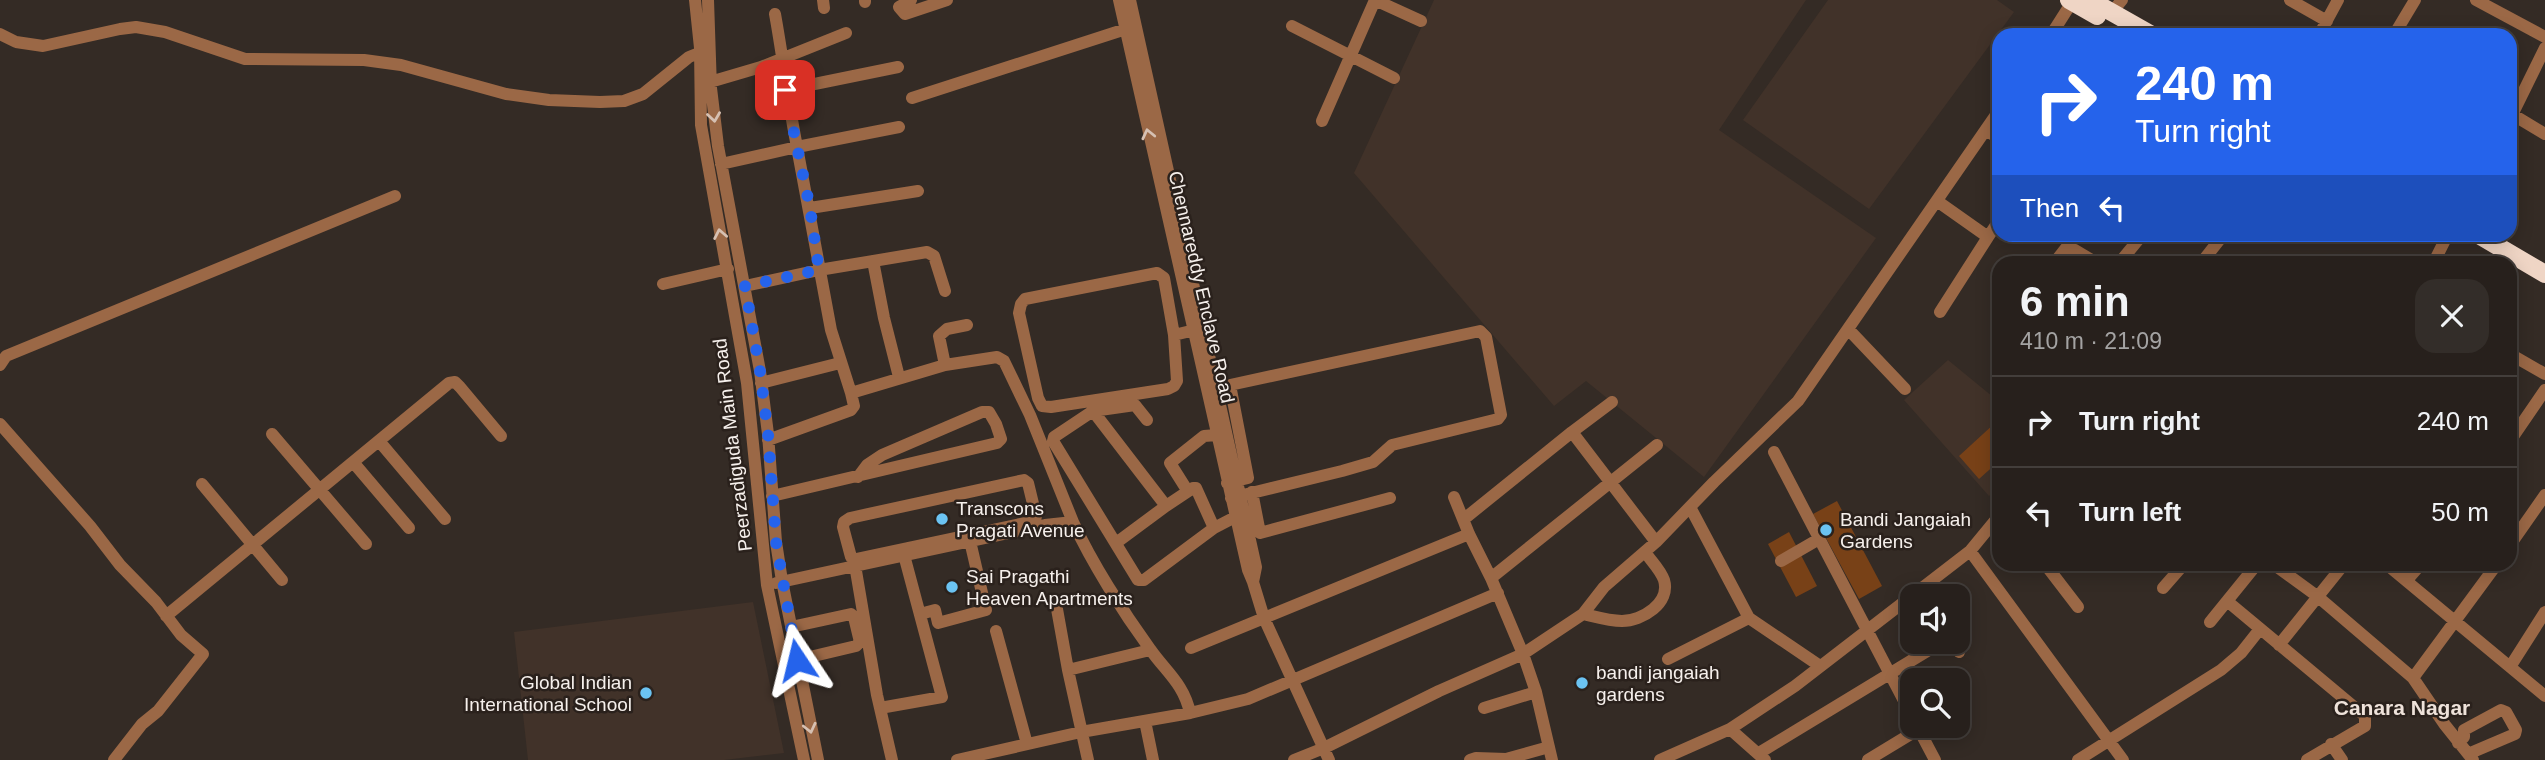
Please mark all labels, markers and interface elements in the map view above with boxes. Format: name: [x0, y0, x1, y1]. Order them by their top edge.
icon: right: [2020, 56, 2111, 147]
text: 240 m: [2135, 56, 2274, 110]
pin: [755, 60, 815, 120]
icon: arrive: [766, 71, 804, 109]
one-way arrow: [707, 111, 722, 123]
text: Turn right: [2135, 113, 2271, 149]
one-way arrow: [1141, 128, 1156, 140]
street label: Chennareddy Enclave Road: [1165, 169, 1238, 405]
icon: left: [2093, 189, 2131, 227]
text: Then: [2020, 193, 2079, 223]
one-way arrow: [713, 228, 728, 240]
text: 6 min: [2020, 278, 2130, 325]
button: close: [2415, 279, 2489, 353]
text: 410 m · 21:09: [2020, 328, 2162, 354]
street label: Peerzadiguda Main Road: [709, 337, 756, 553]
icon: right: [2020, 403, 2058, 441]
text: Turn right: [2079, 406, 2200, 436]
text: 240 m: [2417, 406, 2489, 436]
icon: left: [2020, 494, 2058, 532]
text: Turn left: [2079, 497, 2181, 527]
text: 50 m: [2431, 497, 2489, 527]
place label: Transcons Pragati Avenue: [956, 498, 1085, 541]
place label: Bandi Jangaiah Gardens: [1840, 509, 1971, 552]
marker: Transcons Pragati Avenue: [934, 511, 950, 527]
marker: Bandi Jangaiah Gardens: [1818, 522, 1834, 538]
place label: Sai Pragathi Heaven Apartments: [966, 566, 1133, 609]
marker: Sai Pragathi Heaven Apartments: [944, 579, 960, 595]
map controls: [1900, 584, 1970, 738]
button: sound: [1900, 584, 1970, 654]
position arrow: [760, 623, 834, 697]
place label: bandi jangaiah gardens: [1596, 662, 1720, 705]
button: search: [1900, 668, 1970, 738]
place label: Global Indian International School: [464, 672, 632, 715]
marker: bandi jangaiah gardens: [1574, 675, 1590, 691]
marker: Global Indian International School: [638, 685, 654, 701]
district label: Canara Nagar: [2334, 696, 2470, 719]
one-way arrow: [802, 722, 817, 734]

